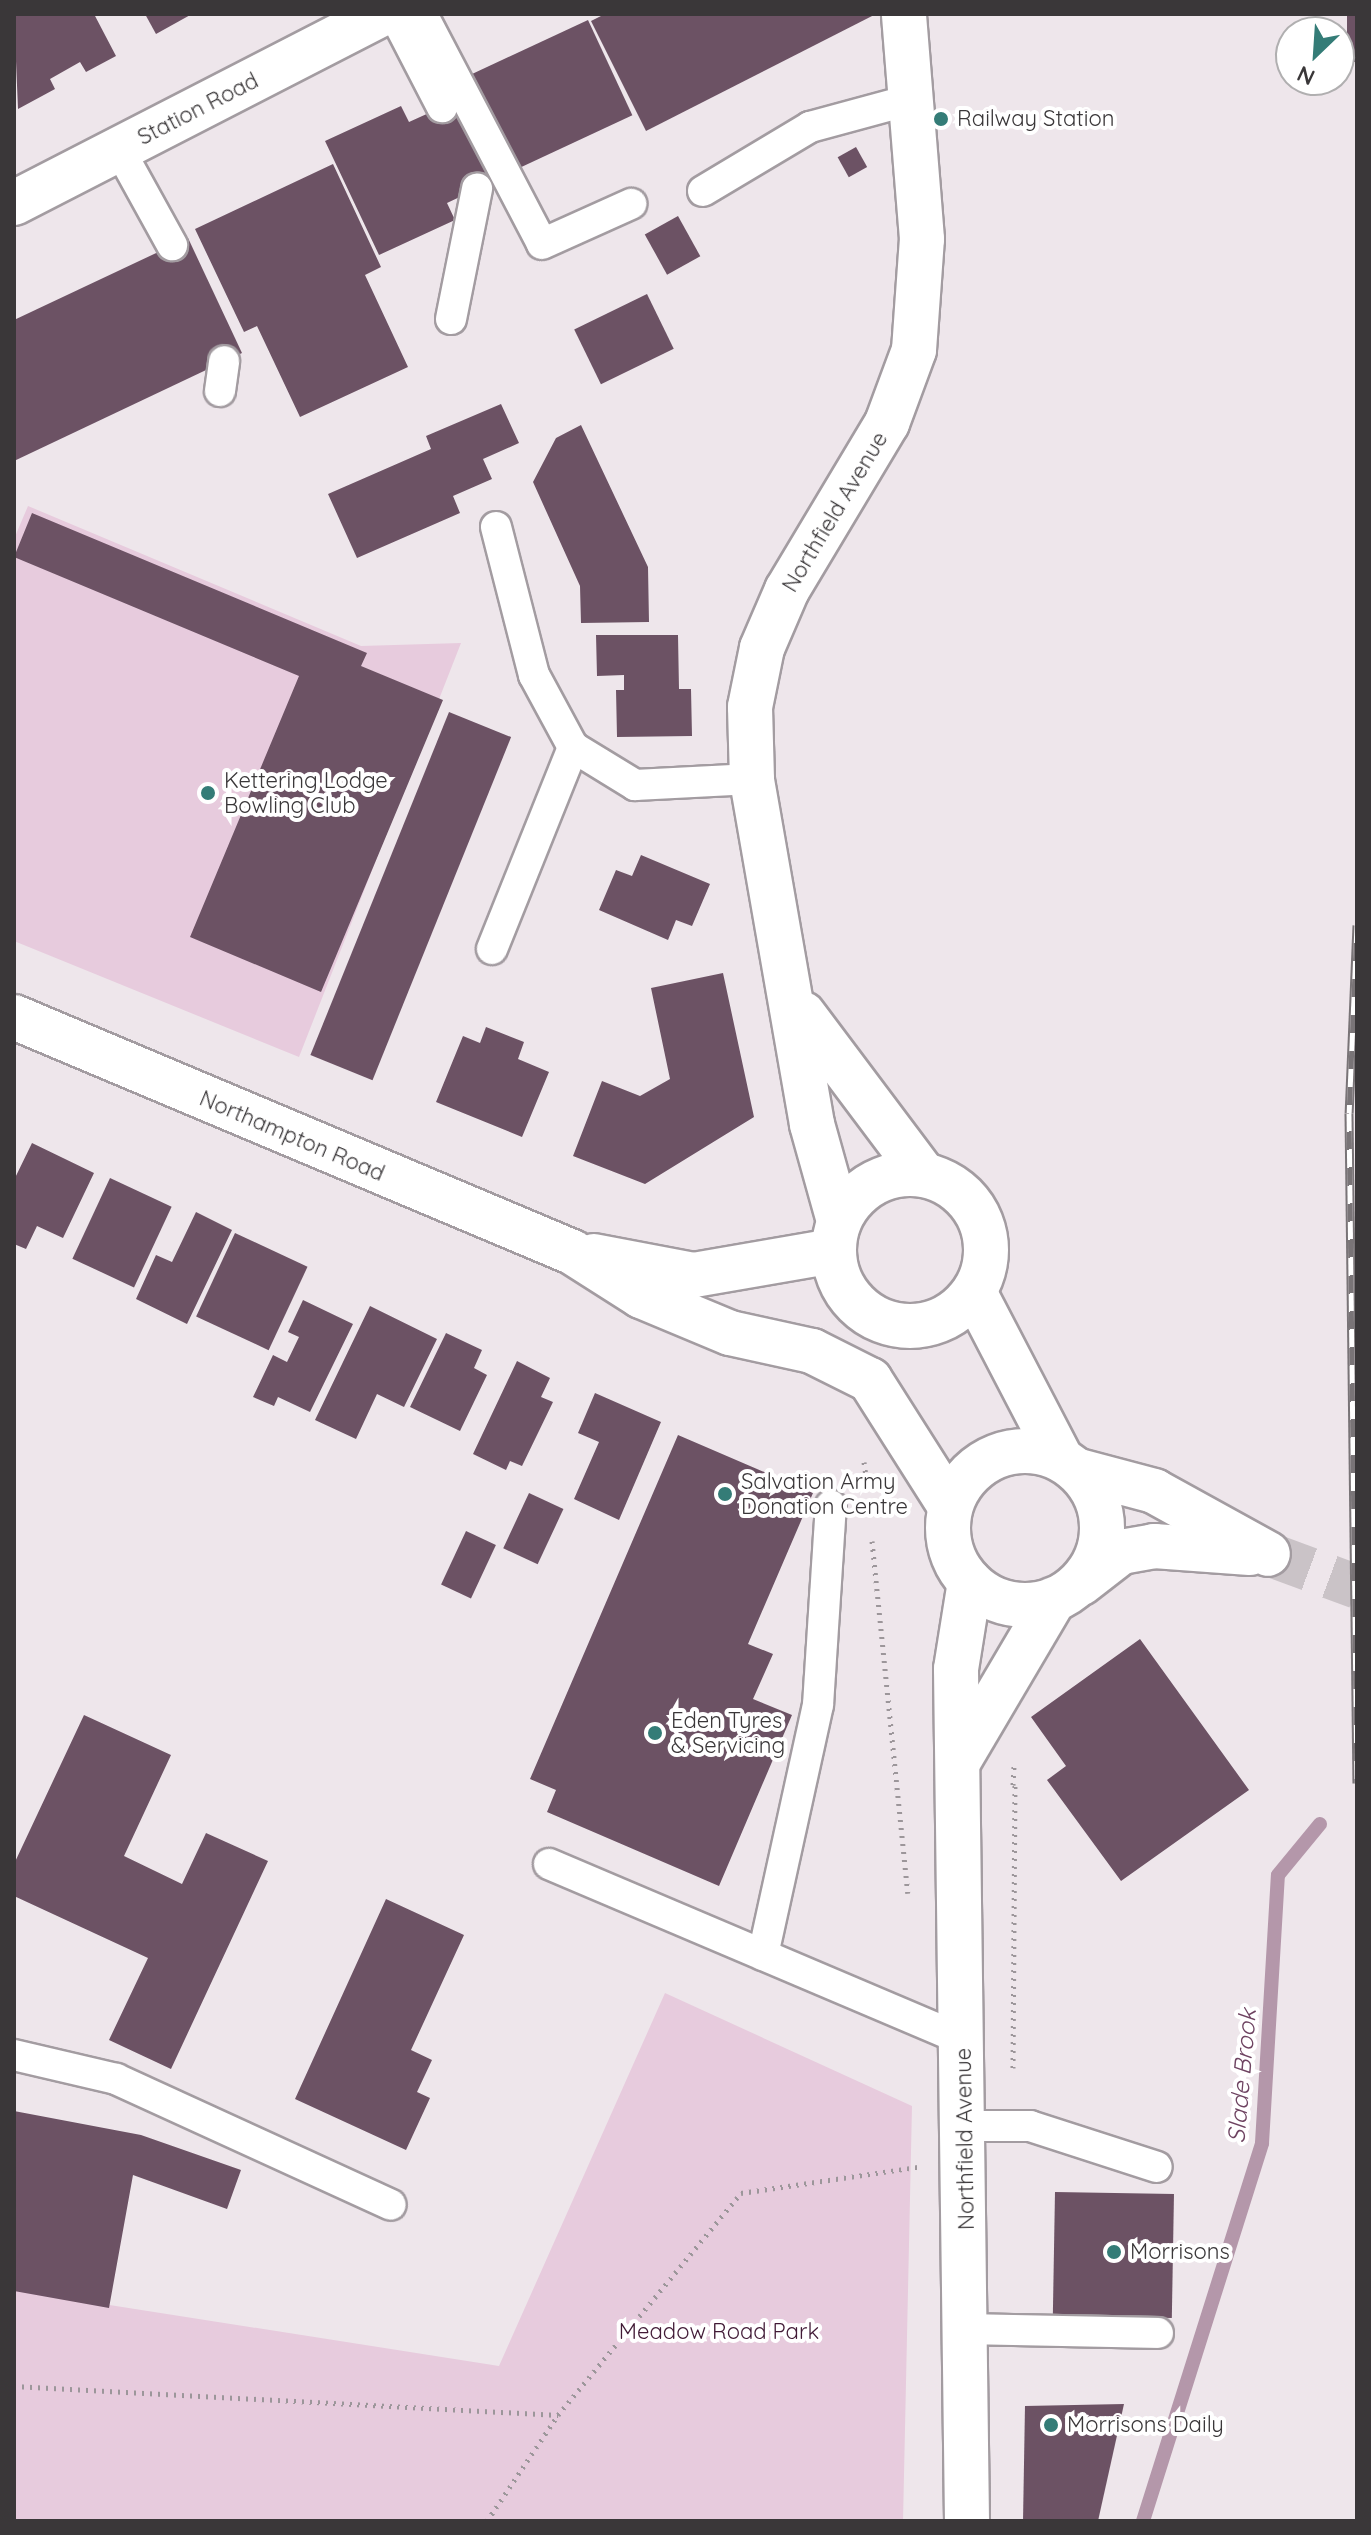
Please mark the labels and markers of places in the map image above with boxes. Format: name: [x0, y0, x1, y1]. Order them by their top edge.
place label: Railway Station: [957, 106, 1114, 132]
marker: Railway Station: [932, 110, 950, 128]
place label: Kettering Lodge Bowling Club: [224, 767, 388, 818]
marker: Kettering Lodge Bowling Club: [199, 784, 217, 802]
place label: Salvation Army Donation Centre: [741, 1468, 908, 1520]
marker: Salvation Army Donation Centre: [716, 1485, 734, 1503]
place label: Eden Tyres & Servicing: [671, 1707, 785, 1758]
marker: Eden Tyres & Servicing: [646, 1724, 664, 1742]
place label: Morrisons: [1130, 2239, 1230, 2265]
marker: Morrisons: [1105, 2243, 1123, 2261]
place label: Morrisons Daily: [1067, 2412, 1224, 2438]
marker: Morrisons Daily: [1042, 2416, 1060, 2434]

